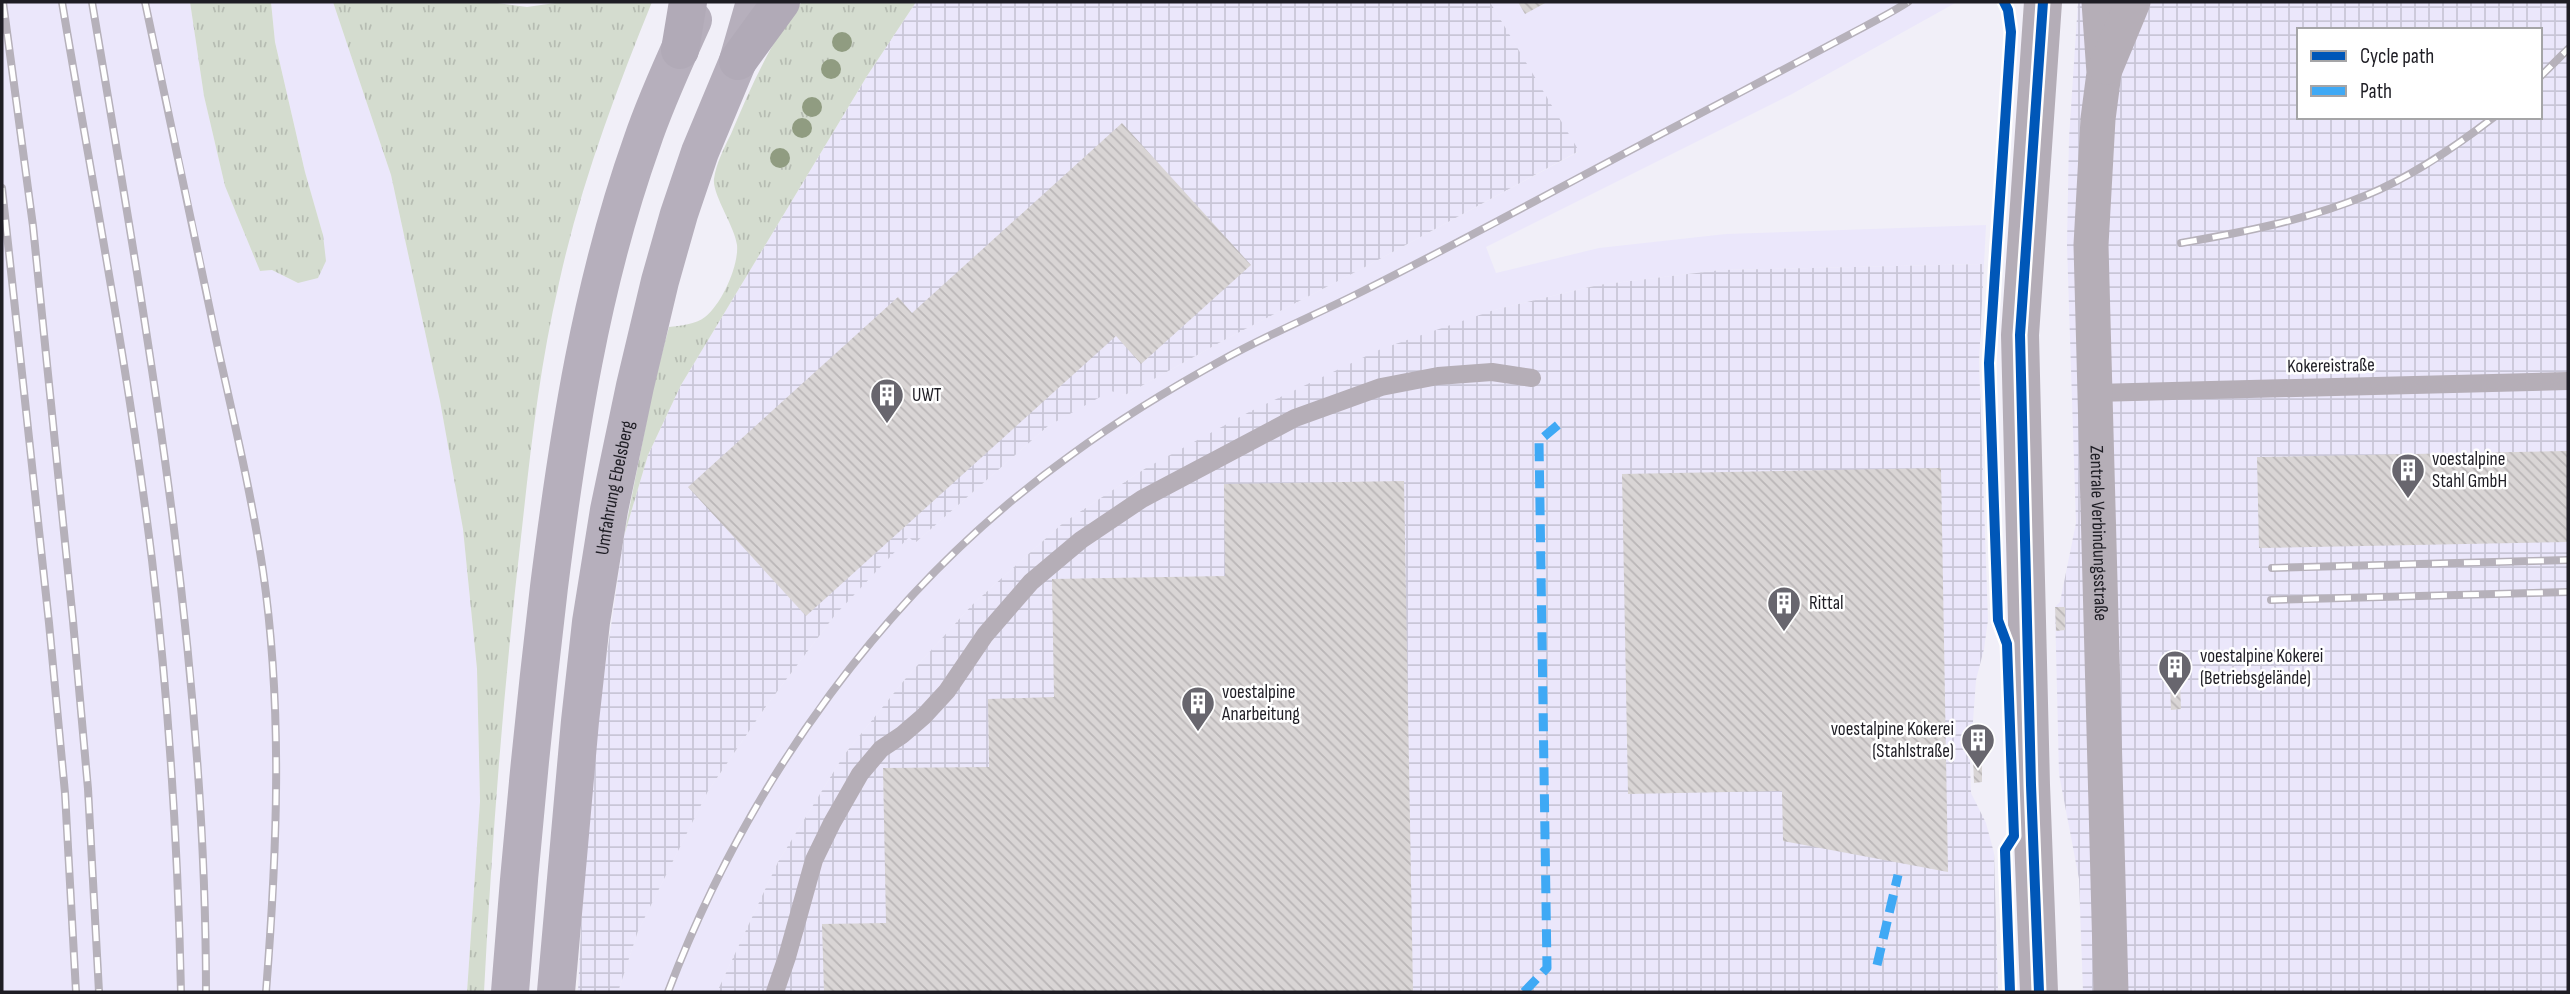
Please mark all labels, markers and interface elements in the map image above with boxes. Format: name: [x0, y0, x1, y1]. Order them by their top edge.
legend: [2297, 28, 2542, 119]
text: Cycle path: [2360, 44, 2434, 69]
text: Path: [2360, 79, 2392, 104]
street label: Kokereistraße: [2287, 354, 2375, 378]
building icon: UWT: [868, 376, 906, 425]
place label: UWT: [912, 384, 942, 407]
street label: Umfahrung Ebelsberg: [590, 418, 639, 557]
street label: Zentrale Verbindungsstraße: [2085, 445, 2113, 621]
place label: voestalpine Stahl GmbH: [2432, 448, 2507, 493]
building icon: voestalpine Stahl GmbH: [2389, 451, 2427, 500]
building icon: Rittal: [1765, 584, 1803, 633]
place label: Rittal: [1809, 592, 1844, 615]
place label: voestalpine Kokerei (Betriebsgelände): [2200, 645, 2323, 690]
building icon: voestalpine Kokerei (Betriebsgelände): [2156, 648, 2194, 697]
place label: voestalpine Anarbeitung: [1221, 681, 1300, 726]
building icon: voestalpine Anarbeitung: [1179, 684, 1217, 733]
place label: voestalpine Kokerei (Stahlstraße): [1831, 718, 1954, 763]
building icon: voestalpine Kokerei (Stahlstraße): [1959, 721, 1997, 770]

